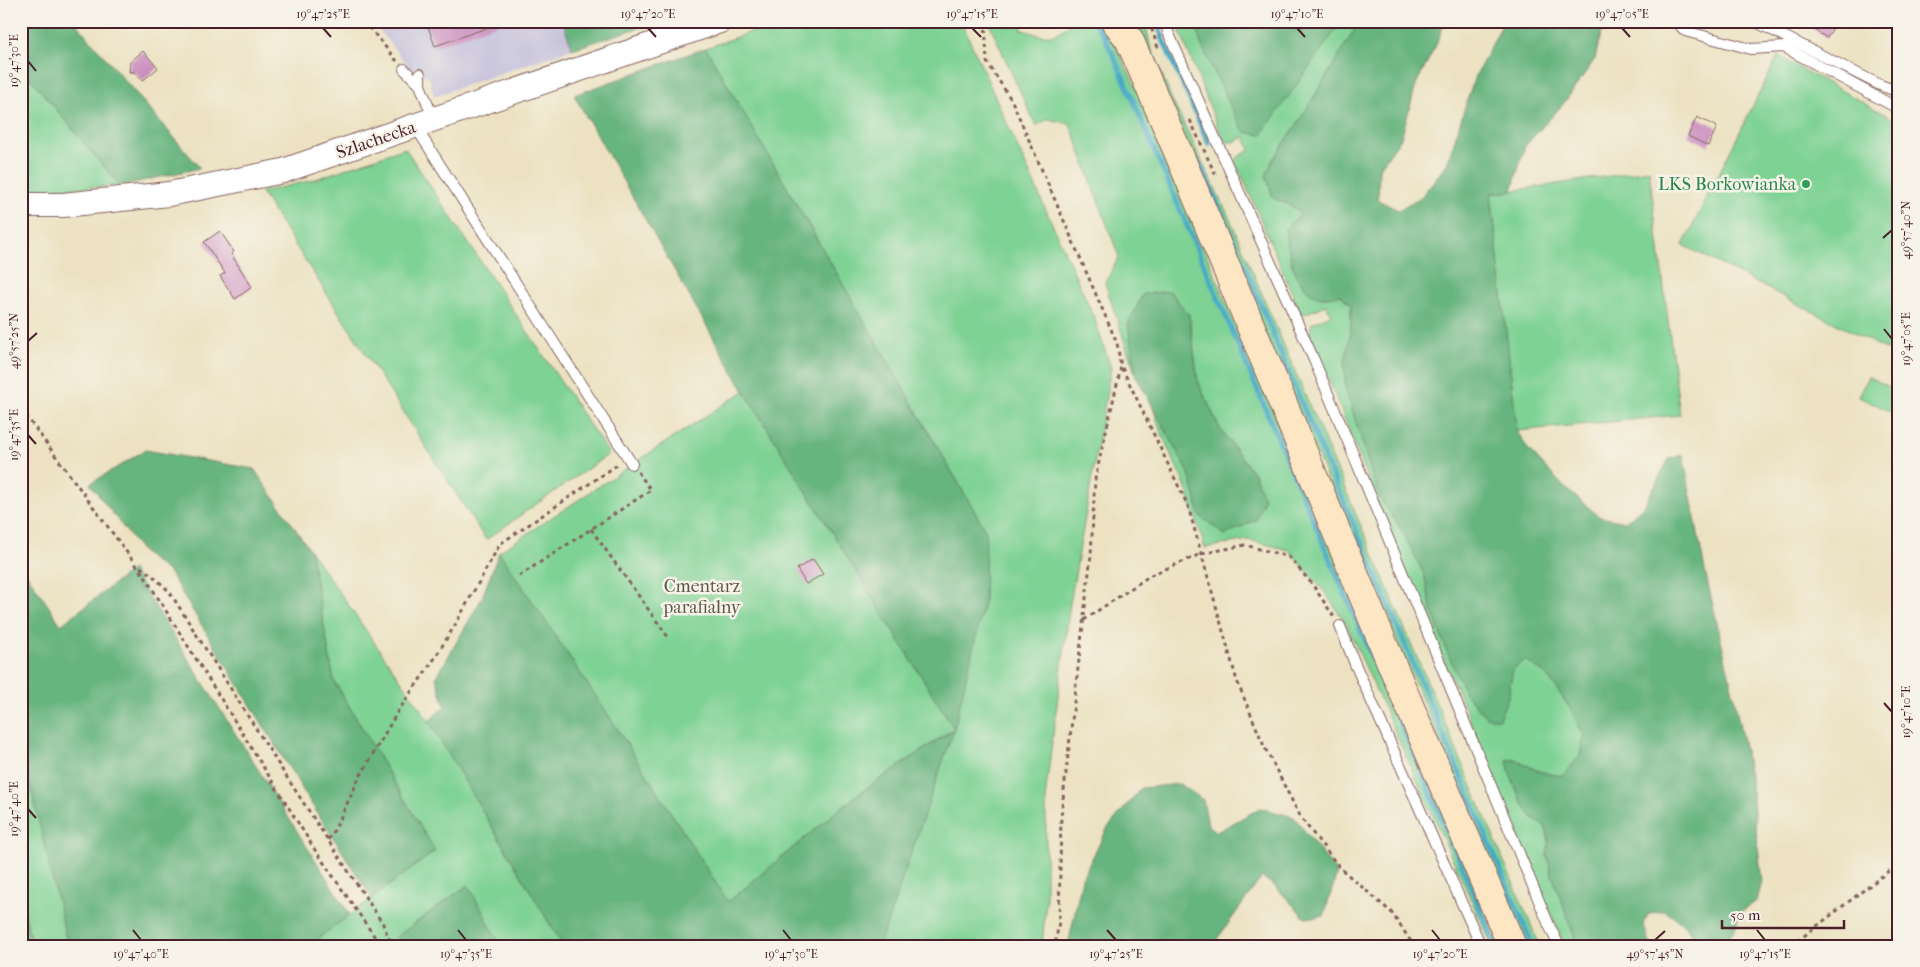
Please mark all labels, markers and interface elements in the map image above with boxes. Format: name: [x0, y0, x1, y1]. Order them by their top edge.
text: 19°47'25"E: [296, 7, 350, 21]
text: 19°47'20"E: [621, 7, 675, 21]
text: 19°47'15"E: [946, 7, 998, 21]
text: 19°47'10"E: [1271, 7, 1323, 21]
text: 19°47'05"E: [1595, 7, 1649, 21]
text: 19°47'30"E: [7, 34, 21, 88]
street label: Szlachecka: [333, 116, 419, 163]
place label: LKS Borkowianka: [1658, 174, 1797, 195]
marker: LKS Borkowianka: [1800, 178, 1812, 190]
text: 49°57'40"N: [1899, 201, 1913, 259]
text: 19°47'05"E: [1899, 312, 1913, 366]
text: 49°57'25"N: [7, 313, 21, 369]
text: 19°47'35"E: [7, 409, 21, 461]
park label: Cmentarz parafialny: [663, 576, 742, 618]
text: 19°47'10"E: [1899, 686, 1913, 738]
text: 19°47'40"E: [7, 781, 21, 837]
scale bar: [1722, 897, 1845, 929]
text: 50 m: [1730, 906, 1761, 924]
text: 19°47'40"E: [113, 947, 169, 961]
text: 19°47'35"E: [440, 947, 492, 961]
text: 19°47'30"E: [764, 947, 818, 961]
text: 19°47'25"E: [1089, 947, 1143, 961]
text: 19°47'20"E: [1413, 947, 1467, 961]
text: 49°57'45"N: [1626, 947, 1684, 961]
text: 19°47'15"E: [1739, 947, 1791, 961]

